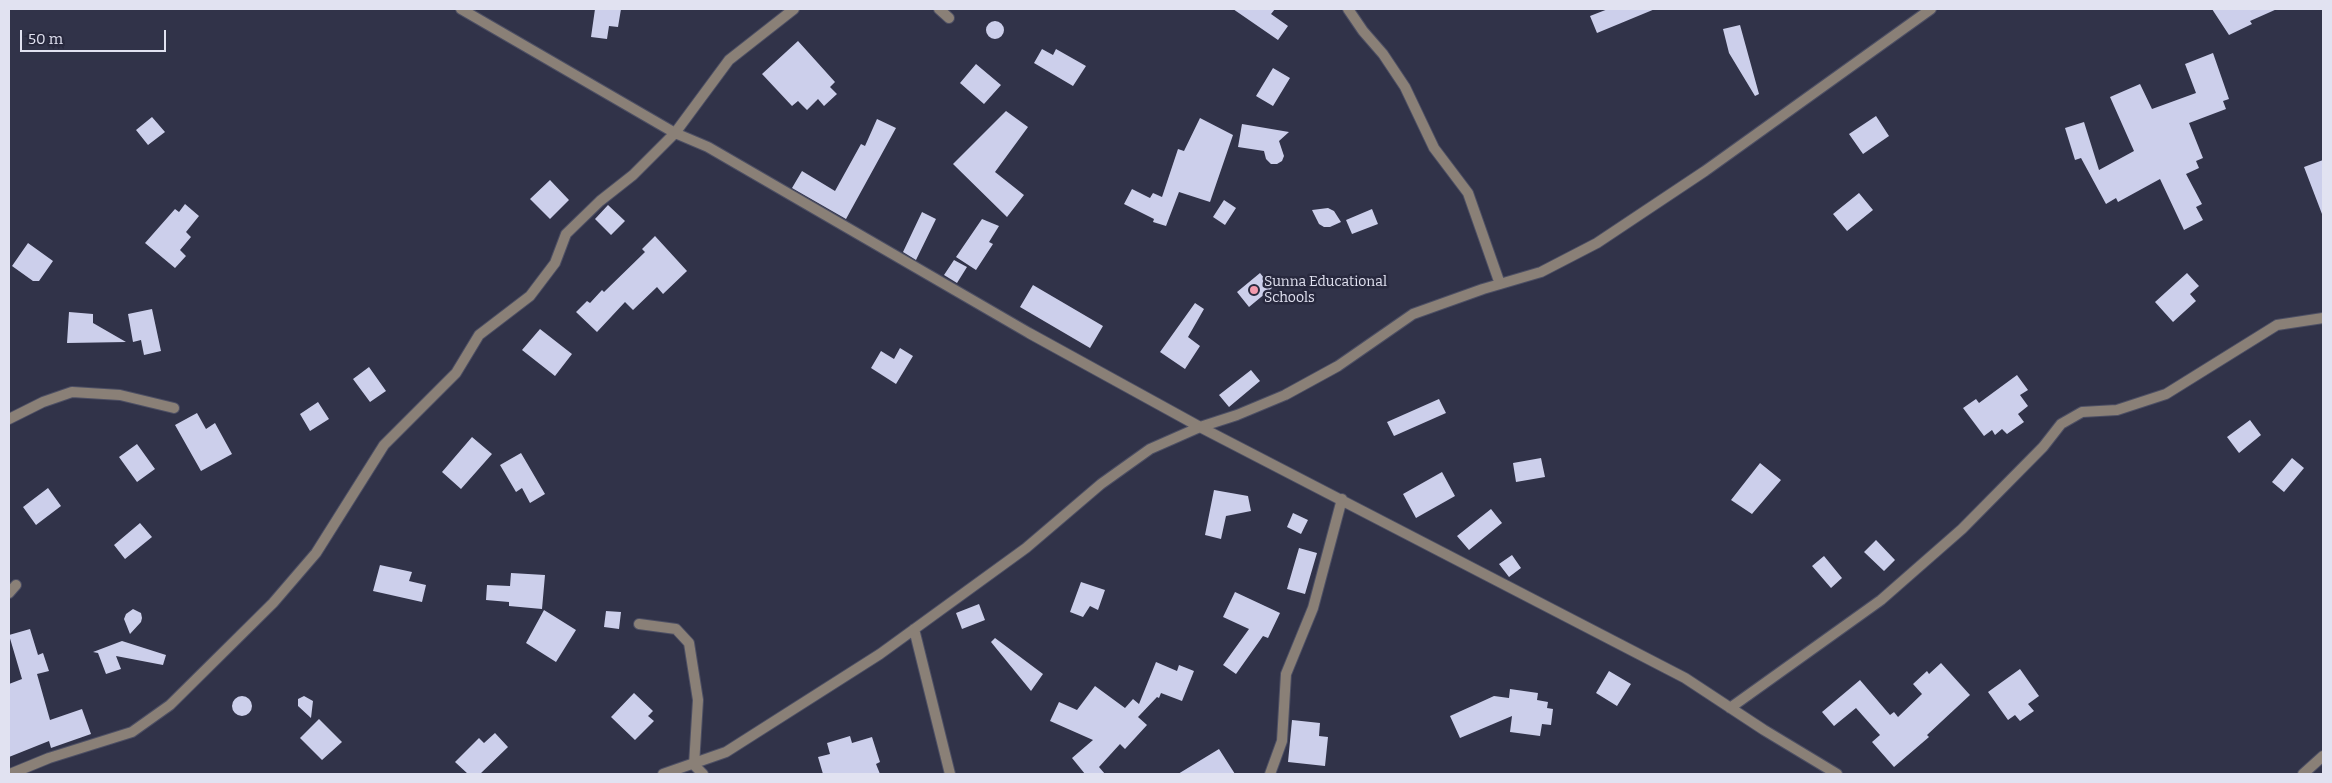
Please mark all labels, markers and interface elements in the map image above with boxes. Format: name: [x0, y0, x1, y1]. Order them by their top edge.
scale bar: [22, 20, 169, 52]
text: 50 m: [28, 30, 63, 48]
place label: Sunna Educational Schools: [1264, 274, 1387, 306]
marker: Sunna Educational Schools: [1248, 284, 1260, 296]

